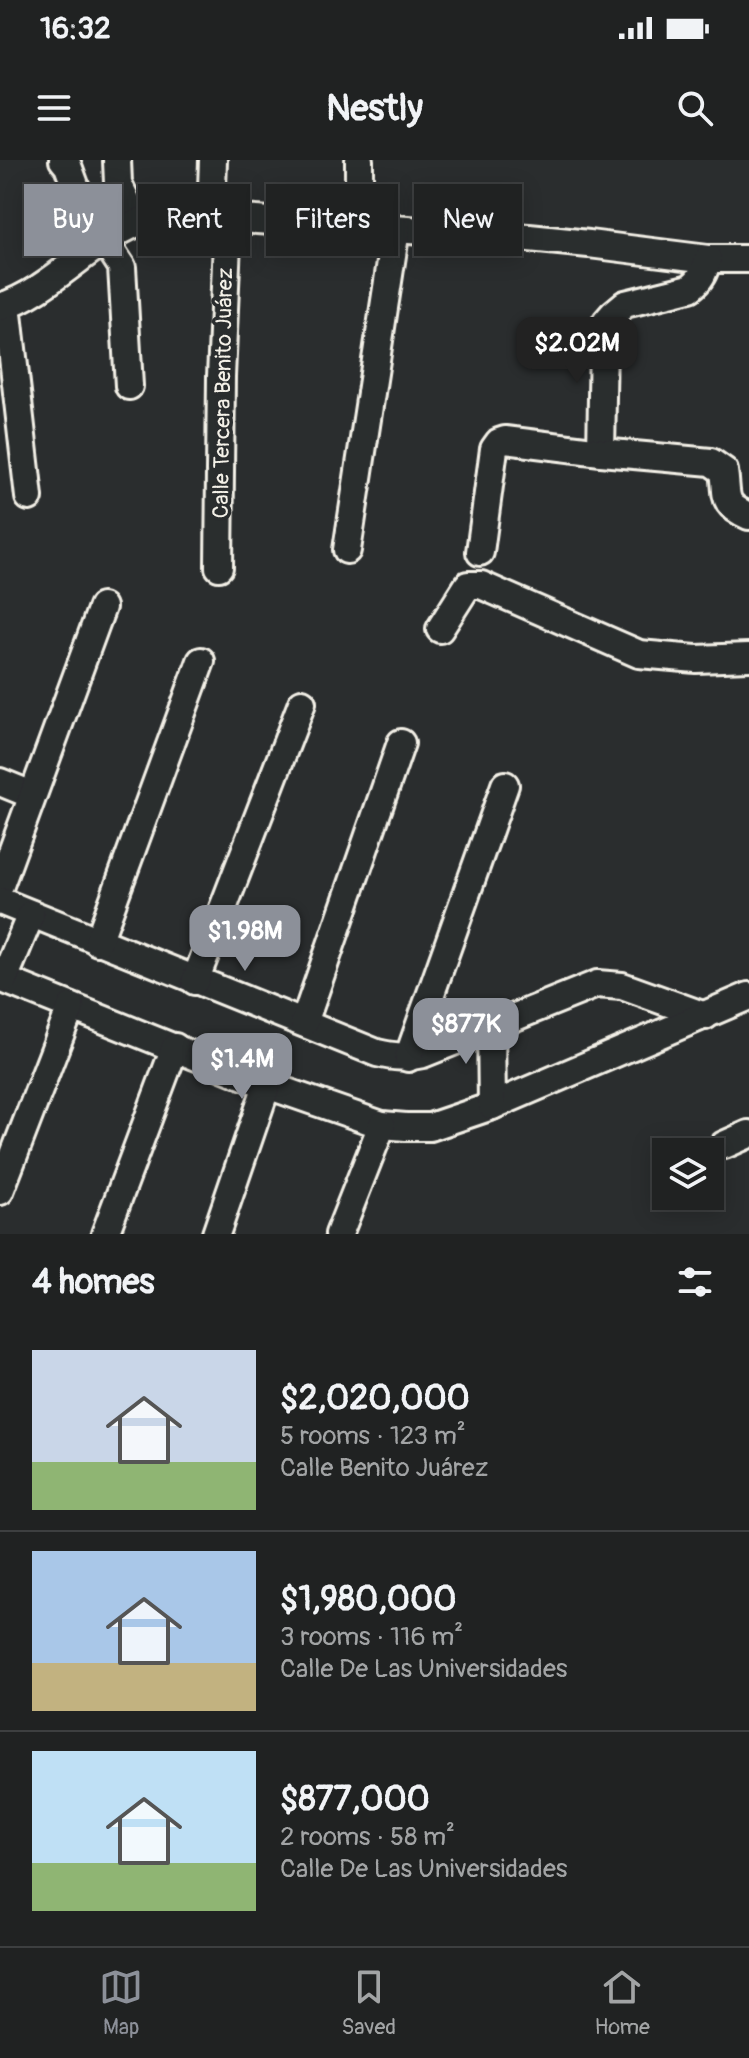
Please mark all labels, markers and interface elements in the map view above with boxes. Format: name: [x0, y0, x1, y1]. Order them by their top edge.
text: 16:32: [40, 10, 111, 47]
icon: menu: [32, 86, 76, 130]
text: Nestly: [326, 86, 423, 131]
icon: search: [673, 86, 717, 130]
chip: Buy: [24, 184, 122, 256]
chip: Rent: [138, 184, 250, 256]
chip: Filters: [266, 184, 398, 256]
chip: New: [414, 184, 522, 256]
street label: Calle Tercera Benito Juárez: [207, 267, 239, 519]
pin: $2.02M: [512, 317, 642, 385]
text: $2.02M: [534, 327, 620, 359]
pin: $1.98M: [180, 905, 310, 973]
text: $1.98M: [207, 915, 283, 947]
pin: $877K: [410, 998, 522, 1066]
text: $877K: [431, 1008, 501, 1040]
pin: $1.4M: [186, 1033, 298, 1101]
text: $1.4M: [210, 1043, 274, 1075]
map controls: [652, 1138, 724, 1210]
button: layers: [652, 1138, 724, 1210]
icon: filters: [673, 1260, 717, 1304]
text: 4 homes: [32, 1261, 154, 1304]
text: $2,020,000: [280, 1377, 470, 1420]
icon: home: [96, 1382, 192, 1478]
text: 5 rooms · 123 m²: [280, 1420, 466, 1452]
text: Calle Benito Juárez: [280, 1452, 488, 1484]
text: $1,980,000: [280, 1578, 457, 1621]
icon: home: [96, 1583, 192, 1679]
text: 3 rooms · 116 m²: [280, 1621, 463, 1653]
text: Calle De Las Universidades: [280, 1653, 567, 1685]
text: $877,000: [280, 1778, 430, 1821]
icon: home: [96, 1783, 192, 1879]
text: 2 rooms · 58 m²: [280, 1821, 455, 1853]
text: Calle De Las Universidades: [280, 1853, 567, 1885]
tab: Map: [99, 1965, 143, 2041]
tab: Saved: [341, 1965, 396, 2041]
tab: Home: [594, 1965, 650, 2041]

